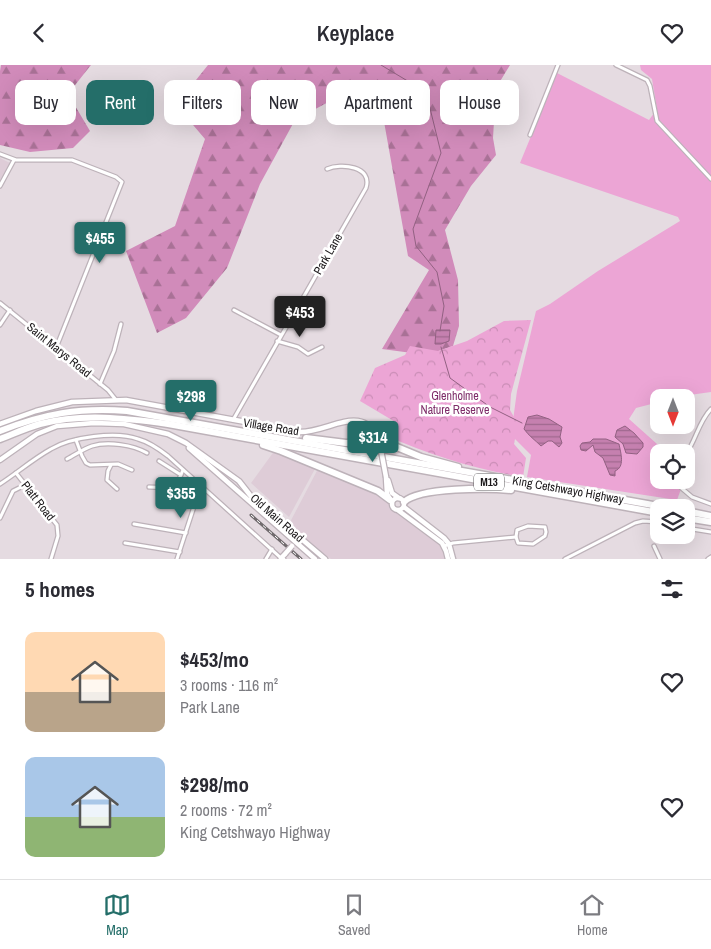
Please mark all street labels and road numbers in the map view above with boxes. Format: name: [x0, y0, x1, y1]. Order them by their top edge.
street label: Park Lane: [310, 231, 346, 277]
street label: Saint Marys Road: [23, 319, 95, 381]
street label: Village Road: [242, 415, 300, 439]
street label: King Cetshwayo Highway: [511, 472, 625, 508]
road number: M13: [474, 473, 504, 491]
street label: Platt Road: [18, 478, 58, 524]
street label: Old Main Road: [247, 490, 307, 546]

